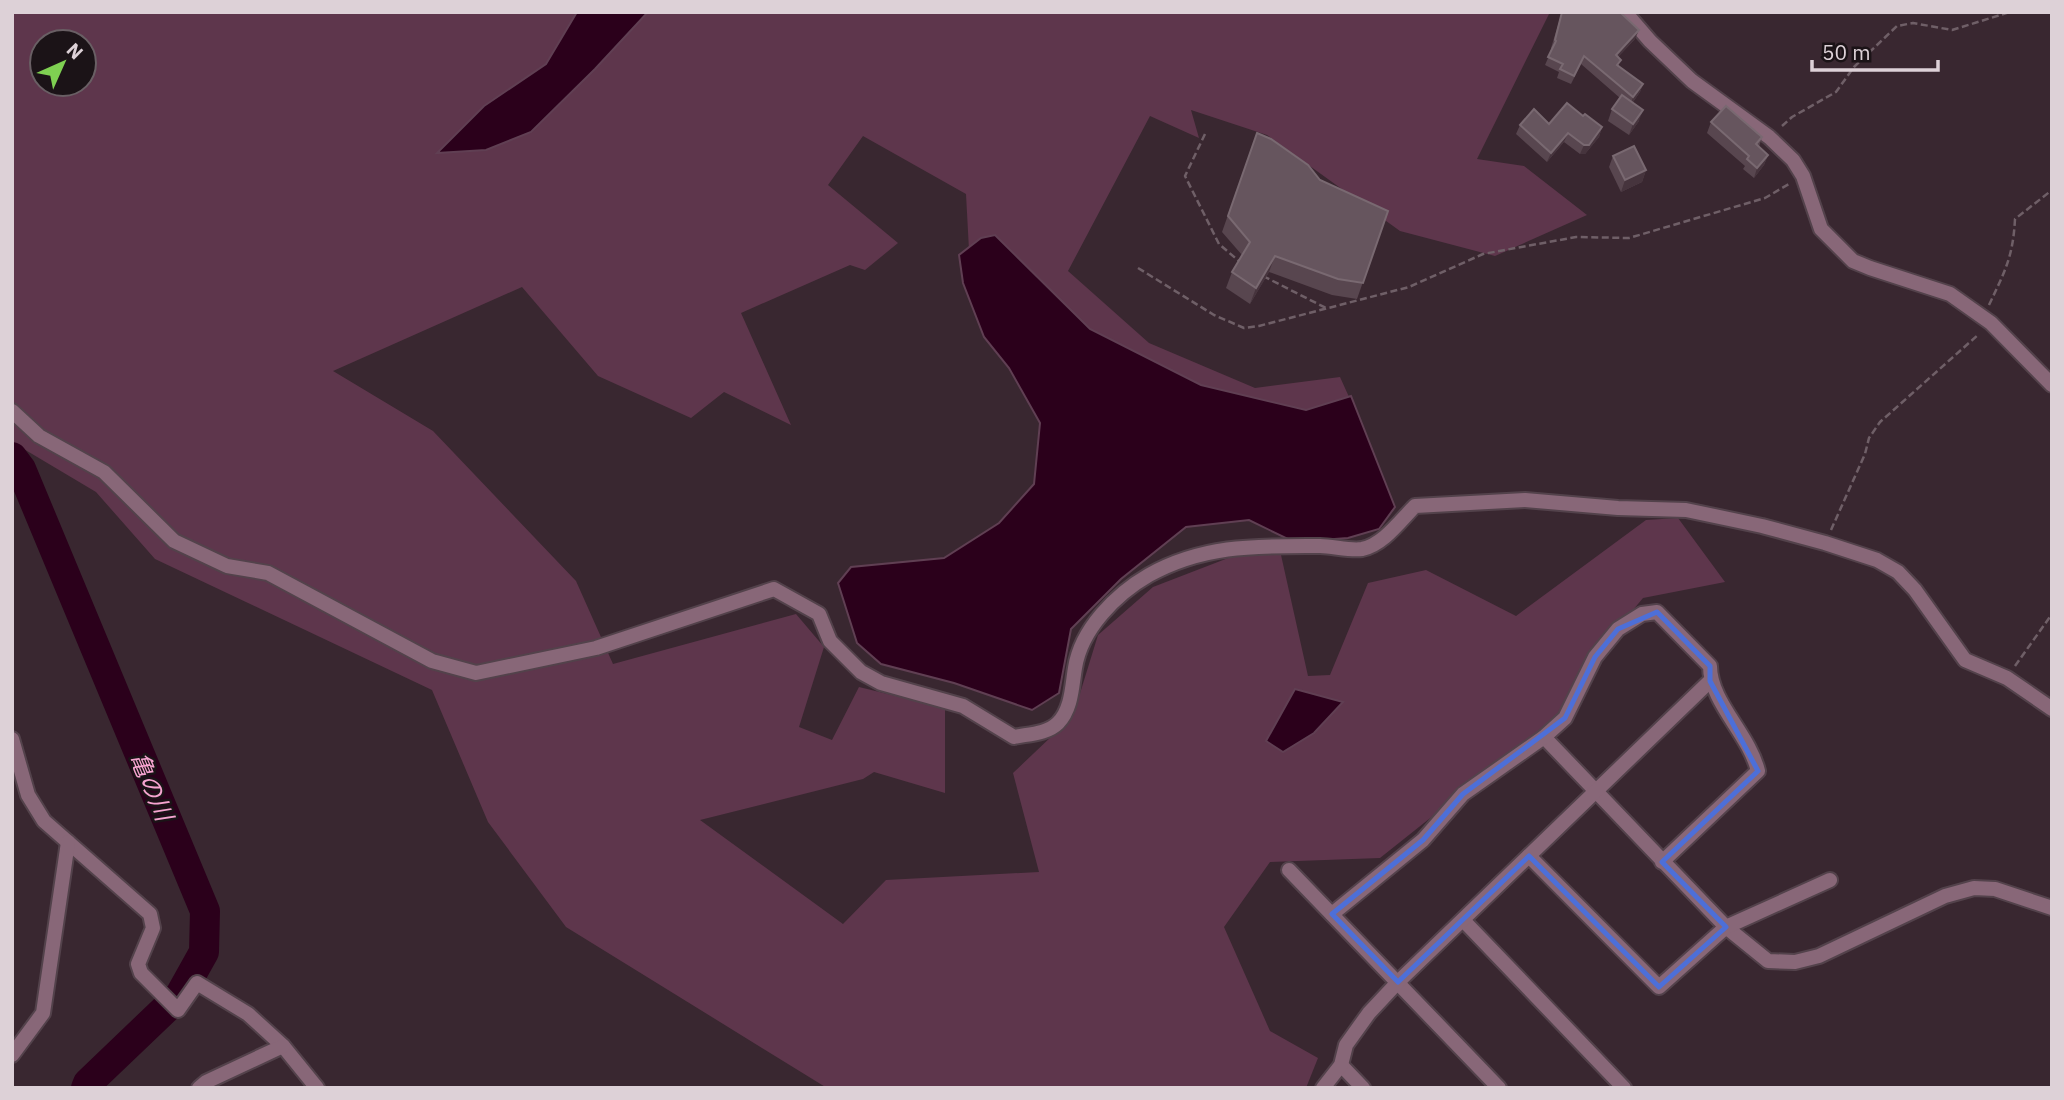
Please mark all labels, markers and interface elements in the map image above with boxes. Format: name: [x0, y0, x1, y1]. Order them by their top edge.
north arrow: [28, 28, 98, 98]
scale bar: [1812, 28, 1938, 72]
text: N: [62, 38, 88, 64]
text: 50 m: [1822, 38, 1871, 66]
water label: 亀の川: [123, 747, 182, 828]

